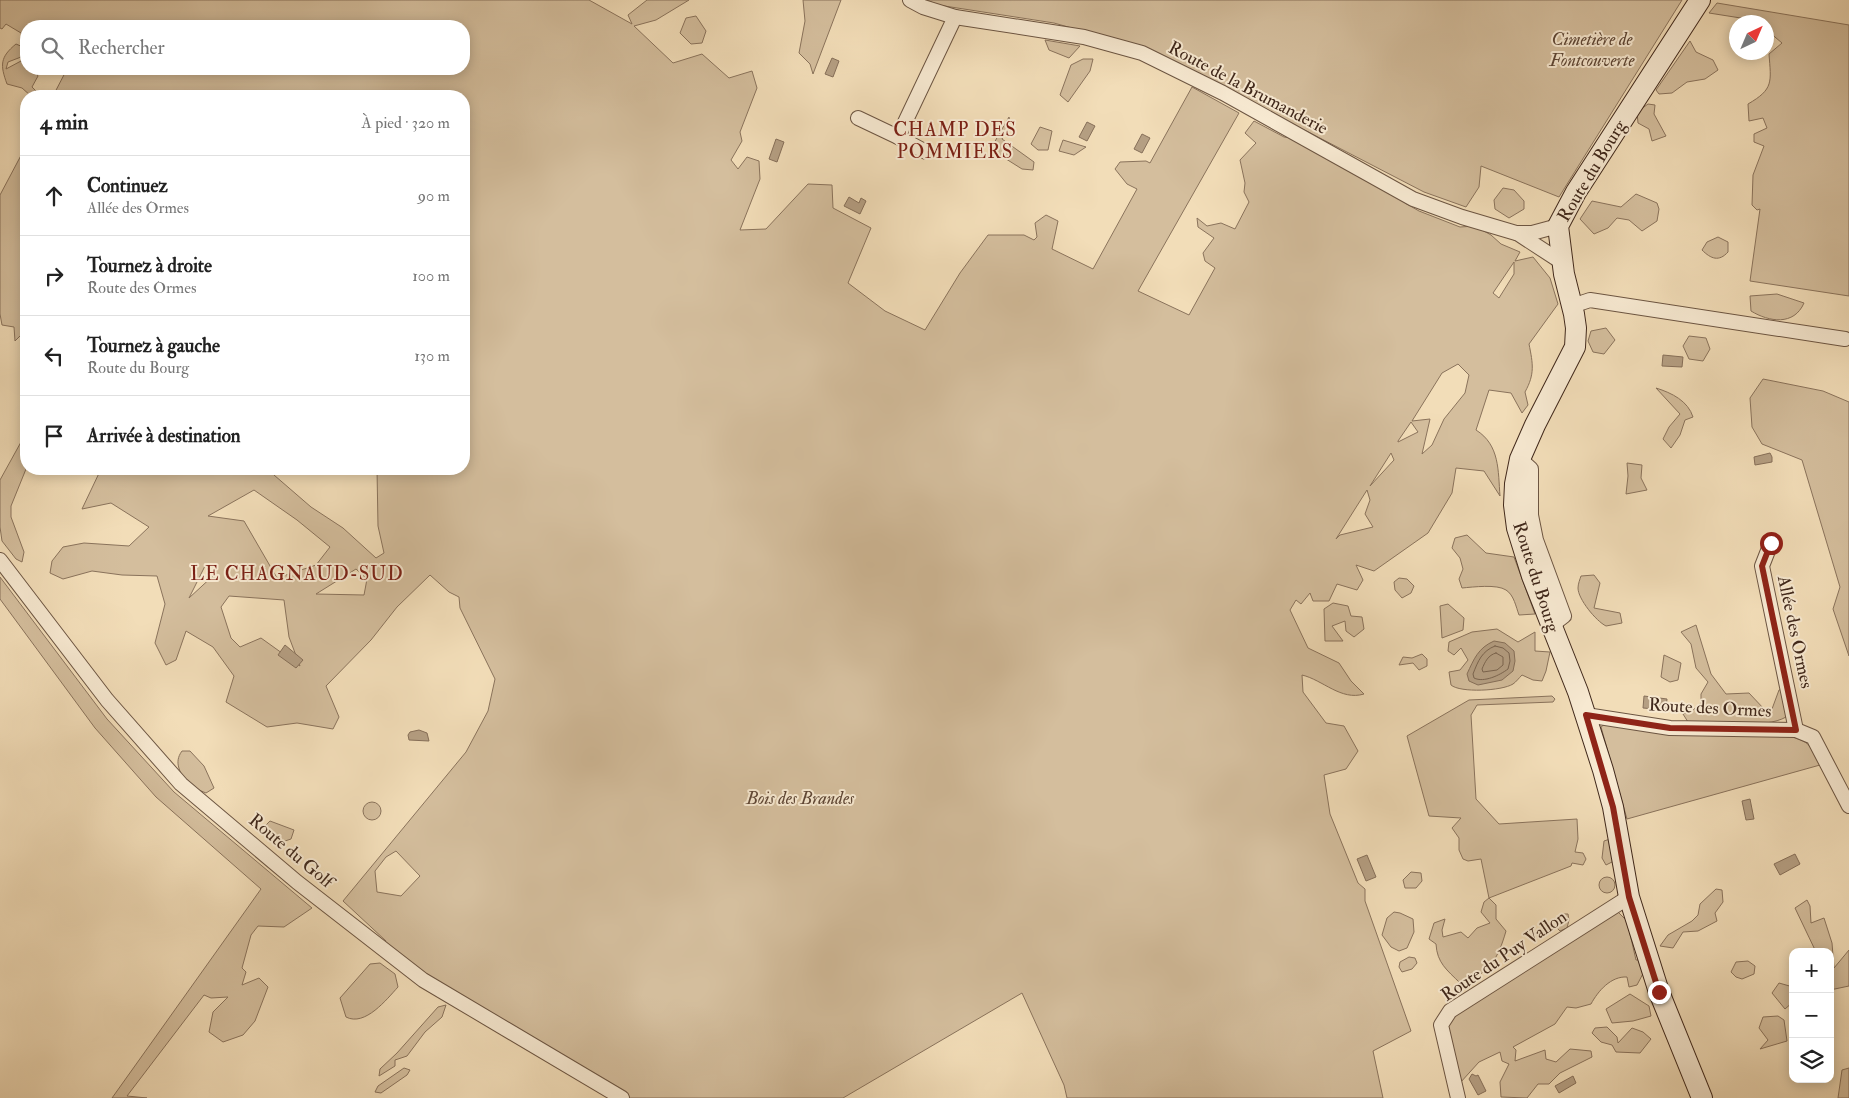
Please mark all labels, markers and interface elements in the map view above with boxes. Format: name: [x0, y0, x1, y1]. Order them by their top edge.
north arrow: [1729, 15, 1774, 60]
search box: [20, 20, 470, 75]
park label: Cimetière de Fontcouverte: [1549, 28, 1635, 72]
icon: search: [38, 34, 66, 62]
text: Rechercher: [78, 36, 165, 60]
street label: Route de la Brumanderie: [1164, 36, 1332, 140]
text: 4 min: [40, 109, 88, 136]
text: À pied · 320 m: [362, 113, 450, 133]
street label: Route du Bourg: [1553, 115, 1632, 226]
district label: CHAMP DES POMMIERS: [893, 118, 1017, 164]
text: Continuez: [87, 174, 168, 198]
icon: ahead: [40, 182, 68, 210]
text: 90 m: [418, 186, 450, 206]
text: Allée des Ormes: [87, 198, 189, 218]
text: Tournez à droite: [87, 254, 212, 278]
icon: right: [40, 262, 68, 290]
text: 100 m: [412, 266, 450, 286]
text: Route des Ormes: [87, 278, 196, 298]
text: Tournez à gauche: [87, 334, 220, 358]
icon: left: [40, 342, 68, 370]
text: 130 m: [414, 346, 450, 366]
text: Route du Bourg: [87, 358, 189, 378]
icon: arrive: [40, 422, 68, 450]
text: Arrivée à destination: [87, 424, 241, 448]
street label: Route du Bourg: [1507, 519, 1565, 636]
route start: [1760, 532, 1783, 555]
district label: LE CHAGNAUD-SUD: [190, 562, 404, 586]
street label: Allée des Ormes: [1772, 573, 1818, 691]
street label: Route des Ormes: [1648, 693, 1772, 723]
park label: Bois des Brandes: [745, 787, 855, 810]
street label: Route du Golf: [244, 809, 341, 895]
street label: Route du Puy Vallon: [1437, 905, 1571, 1007]
map controls: [1789, 948, 1834, 1083]
button: +: [1789, 948, 1834, 993]
route end: [1648, 981, 1671, 1004]
button: −: [1789, 993, 1834, 1038]
button: layers: [1789, 1038, 1834, 1083]

